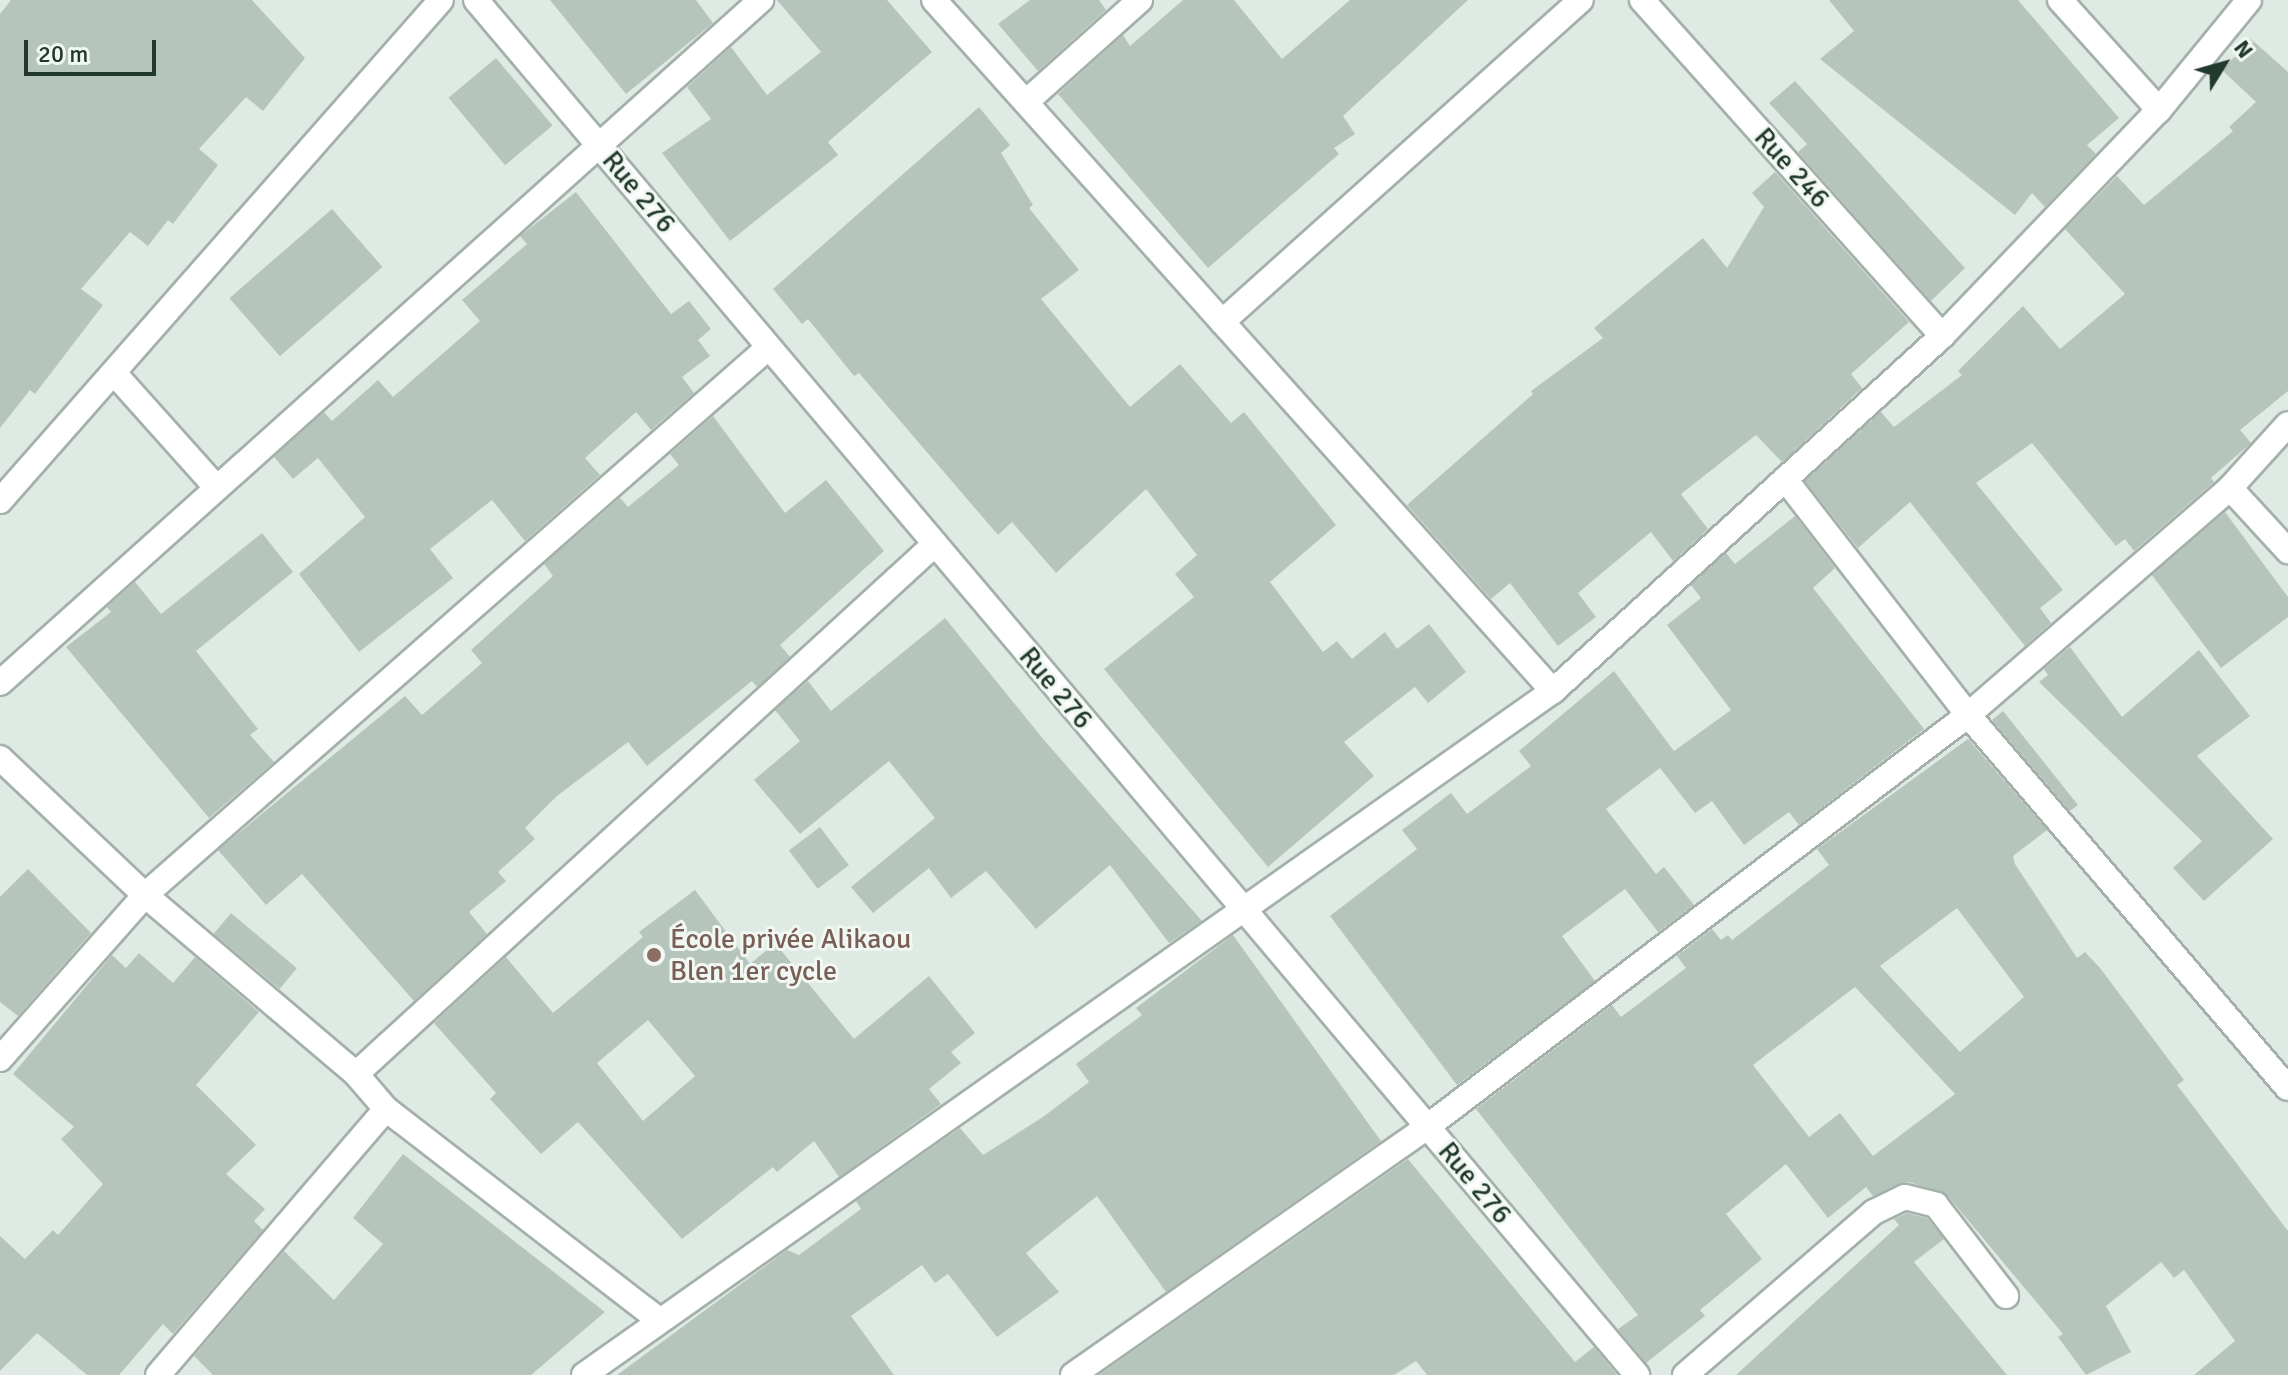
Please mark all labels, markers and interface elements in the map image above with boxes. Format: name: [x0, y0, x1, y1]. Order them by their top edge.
scale bar: [28, 24, 160, 74]
north arrow: [2184, 24, 2264, 104]
text: N: [2228, 35, 2259, 63]
text: 20 m: [38, 39, 88, 69]
street label: Rue 246: [1747, 121, 1837, 215]
street label: Rue 276: [595, 144, 683, 240]
street label: Rue 276: [1012, 640, 1100, 736]
place label: École privée Alikaou Blen 1er cycle: [670, 922, 911, 988]
marker: École privée Alikaou Blen 1er cycle: [645, 946, 663, 964]
street label: Rue 276: [1431, 1135, 1519, 1231]

